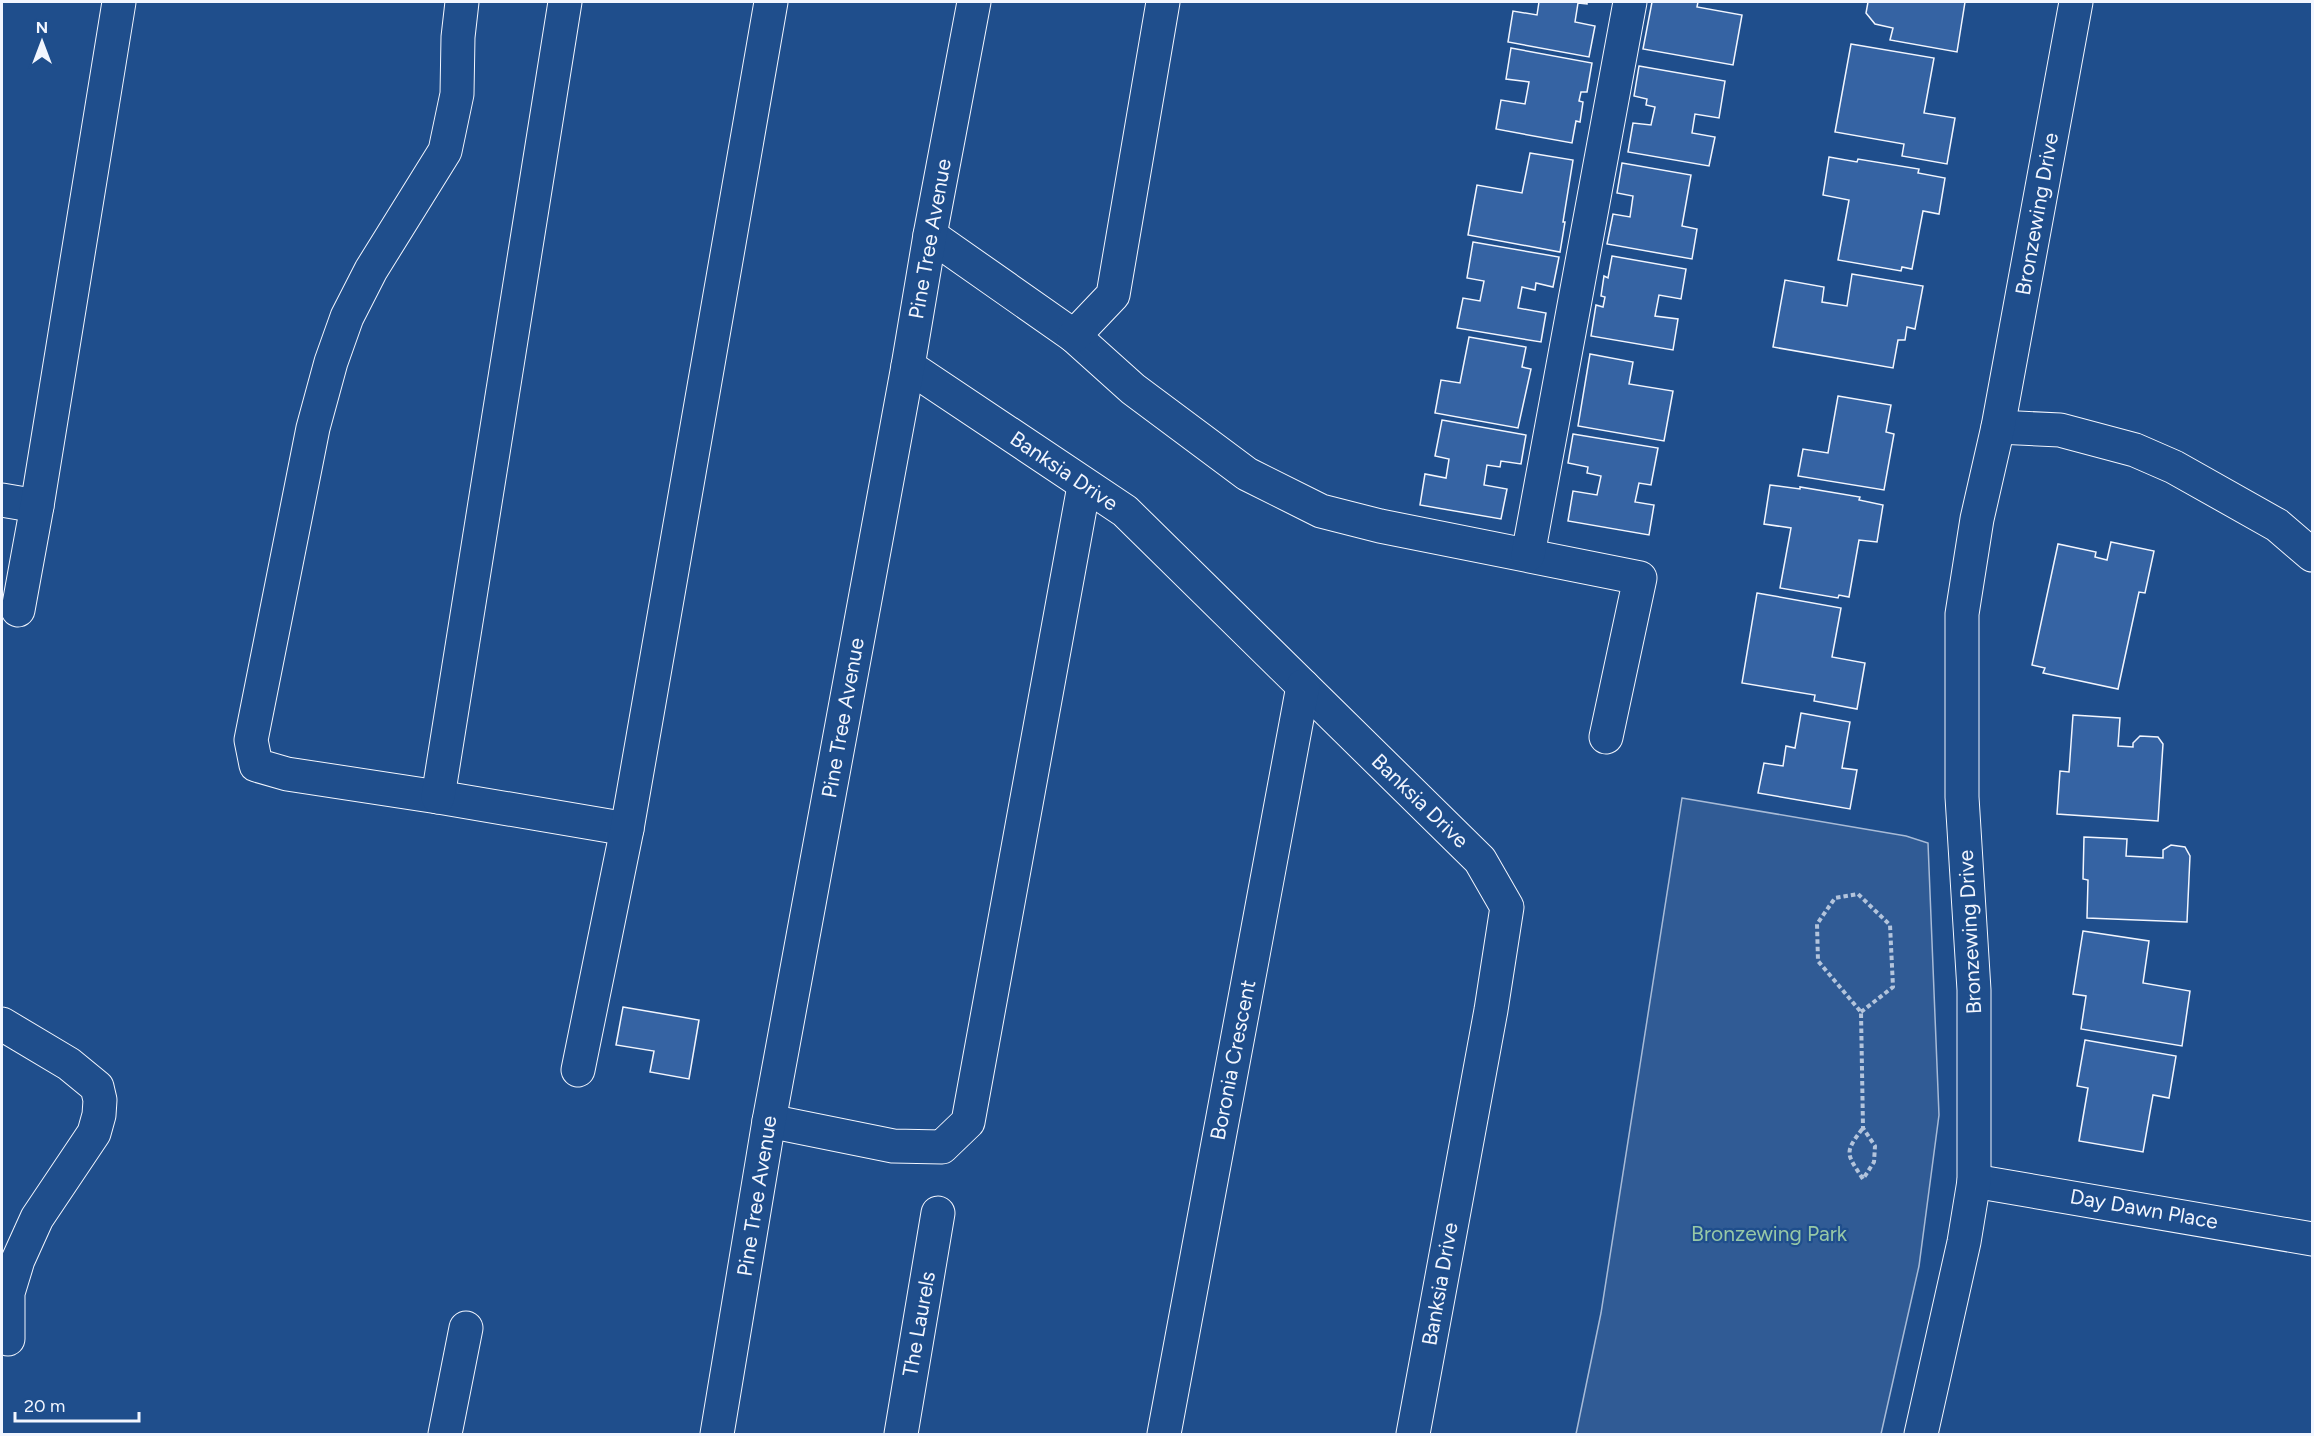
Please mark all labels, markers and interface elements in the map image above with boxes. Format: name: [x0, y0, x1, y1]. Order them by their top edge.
north arrow: [12, 12, 72, 72]
text: N: [36, 18, 48, 37]
street label: Bronzewing Drive: [2010, 131, 2063, 297]
street label: Pine Tree Avenue: [903, 157, 956, 321]
street label: Banksia Drive: [1006, 425, 1123, 516]
street label: Pine Tree Avenue: [816, 636, 869, 800]
street label: Banksia Drive: [1367, 748, 1474, 853]
street label: Bronzewing Drive: [1953, 849, 1986, 1015]
street label: Boronia Crescent: [1205, 978, 1260, 1142]
street label: Pine Tree Avenue: [731, 1114, 782, 1278]
street label: Day Dawn Place: [2068, 1183, 2220, 1234]
street label: Banksia Drive: [1416, 1220, 1463, 1347]
park label: Bronzewing Park: [1691, 1221, 1848, 1246]
street label: The Laurels: [897, 1269, 940, 1378]
scale bar: [15, 1385, 140, 1423]
text: 20 m: [24, 1395, 65, 1417]

